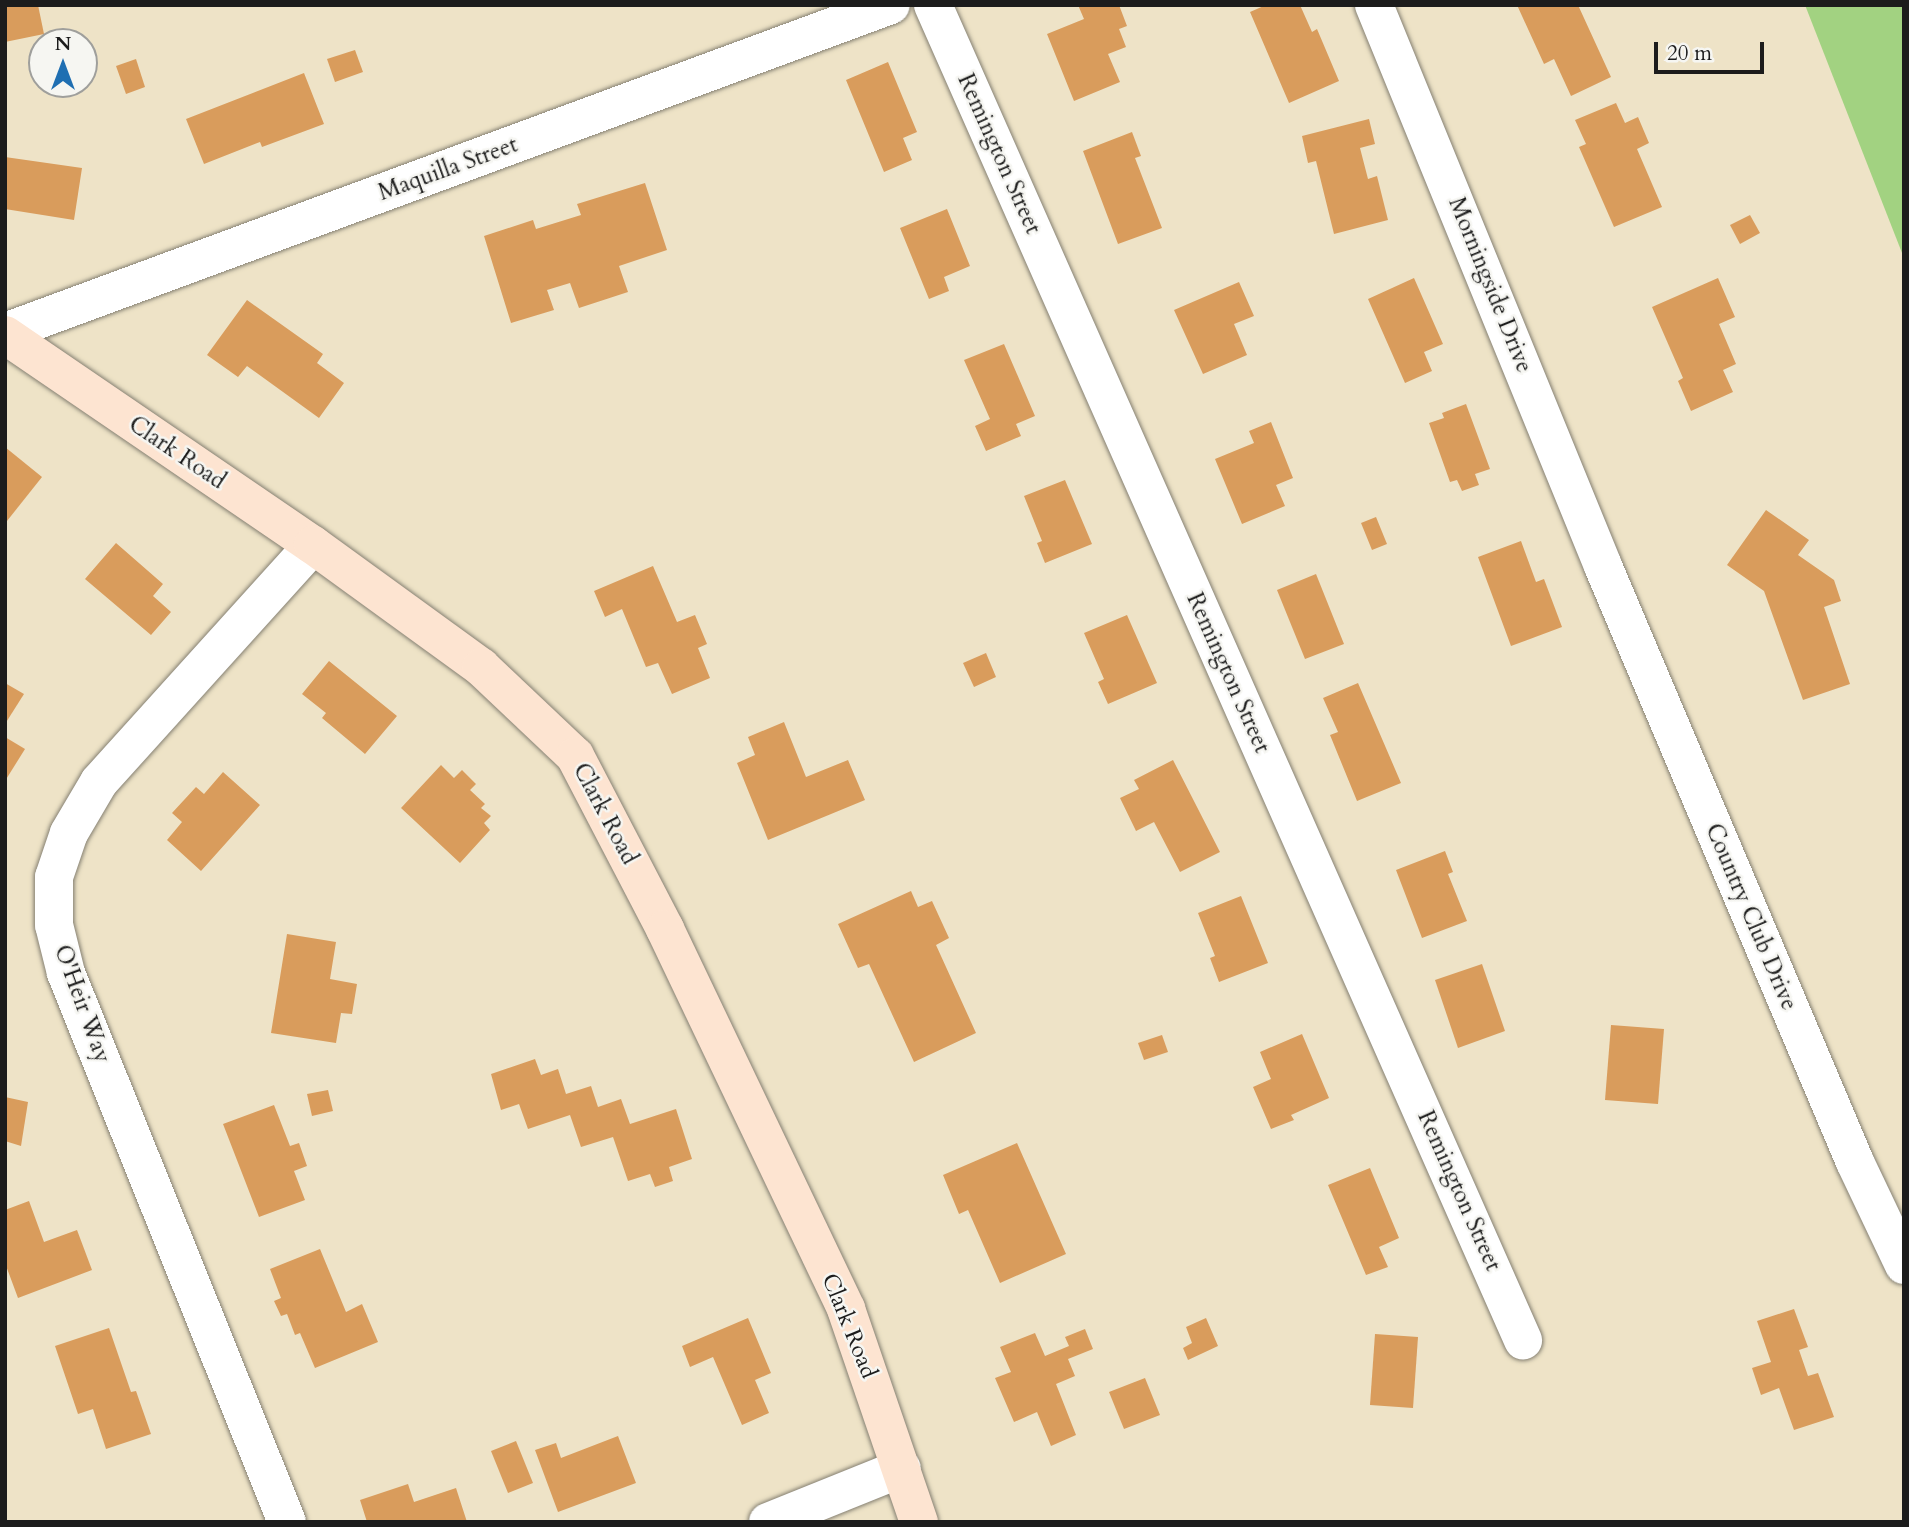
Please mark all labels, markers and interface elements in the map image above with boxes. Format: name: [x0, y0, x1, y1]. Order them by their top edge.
north arrow: [28, 28, 98, 98]
scale bar: [1657, 28, 1767, 72]
text: N: [55, 31, 71, 57]
text: 20 m: [1667, 39, 1712, 68]
street label: Remington Street: [951, 70, 1047, 238]
street label: Maquilla Street: [375, 131, 521, 207]
street label: Morningside Drive: [1442, 193, 1538, 377]
street label: Clark Road: [123, 411, 231, 495]
street label: Remington Street: [1180, 589, 1276, 757]
street label: Clark Road: [567, 759, 643, 869]
street label: Country Club Drive: [1699, 820, 1803, 1014]
street label: O'Heir Way: [48, 941, 116, 1067]
street label: Remington Street: [1411, 1107, 1507, 1275]
street label: Clark Road: [815, 1269, 883, 1383]

